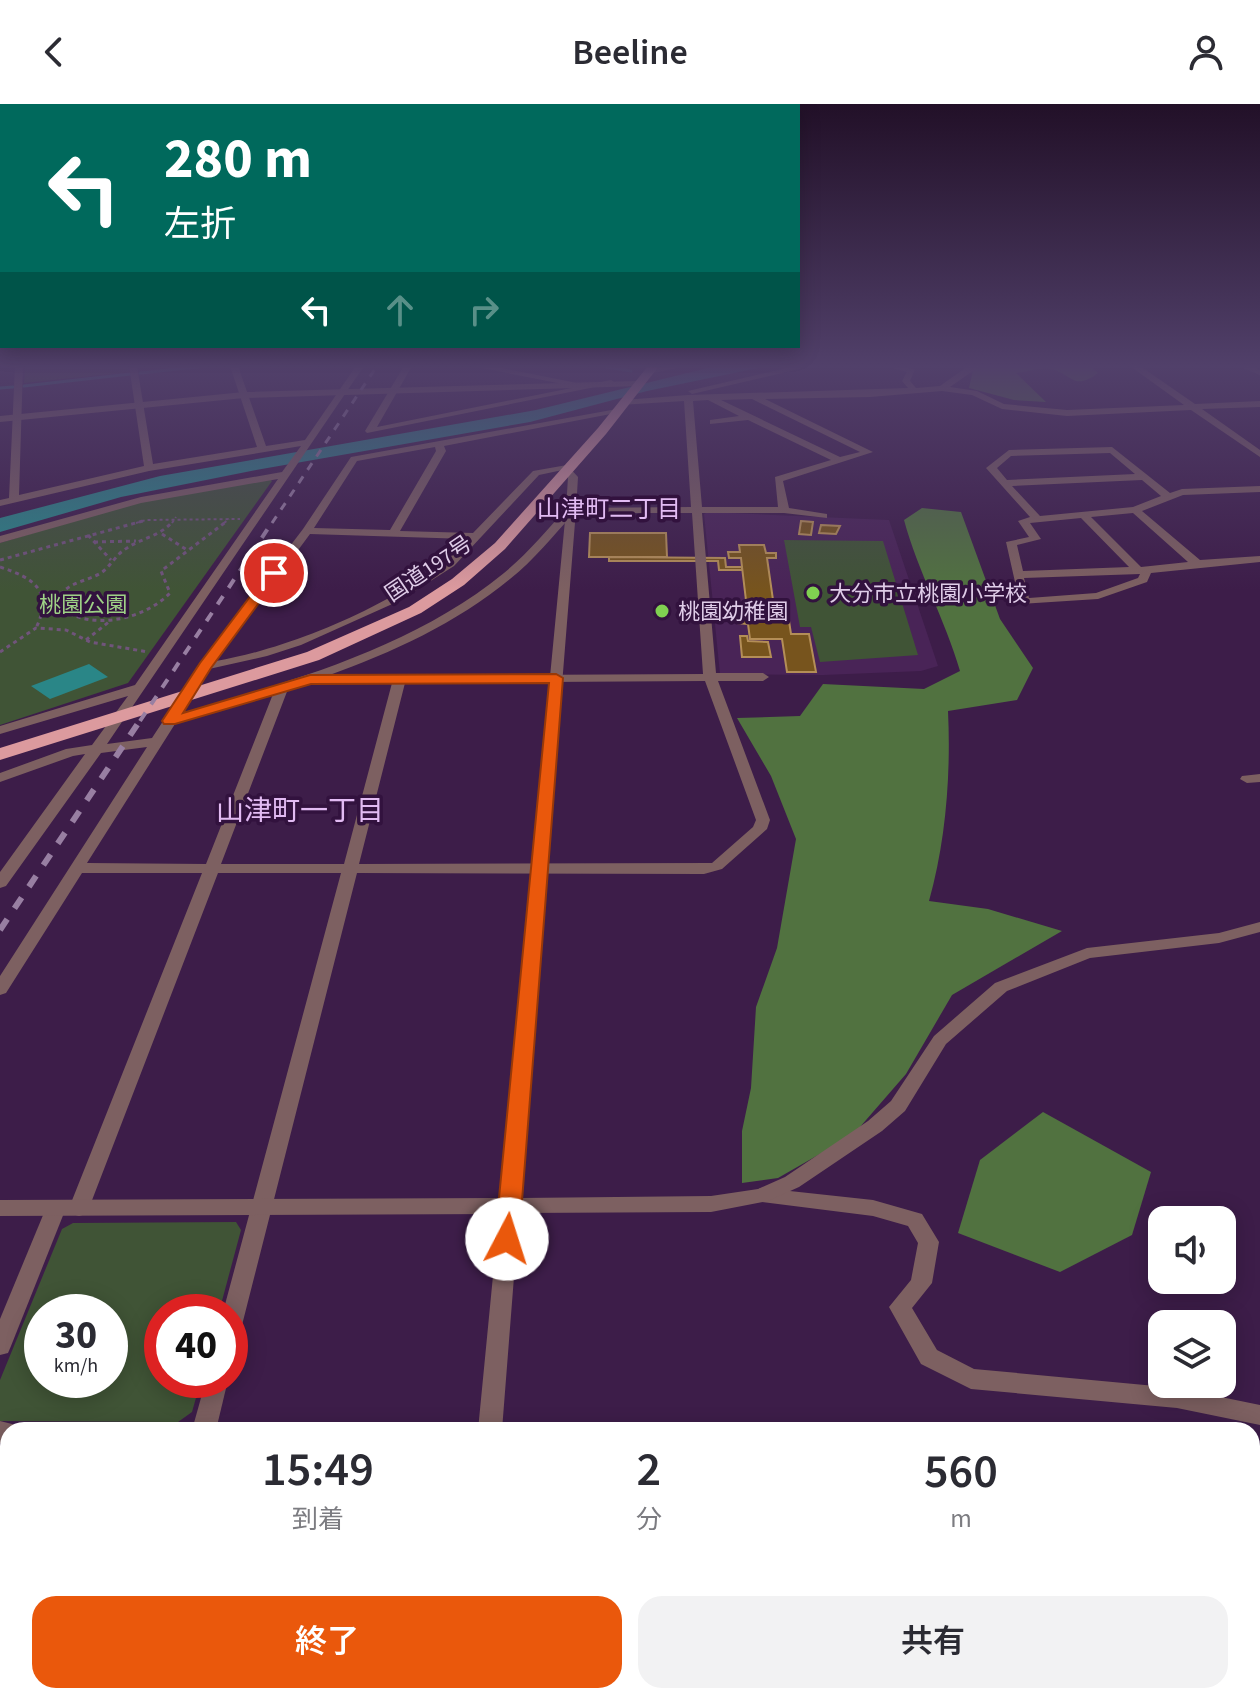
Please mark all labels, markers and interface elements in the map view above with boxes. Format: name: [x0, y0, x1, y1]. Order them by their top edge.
text: Beeline: [572, 27, 688, 78]
icon: back: [32, 30, 76, 74]
icon: person: [1184, 30, 1228, 74]
text: 280 m: [164, 120, 312, 199]
icon: left: [32, 136, 136, 240]
text: 左折: [164, 199, 236, 250]
icon: left: [294, 288, 338, 332]
icon: ahead: [378, 288, 422, 332]
icon: right: [462, 288, 506, 332]
district label: 山津町二丁目: [537, 492, 681, 527]
street label: 国道197号: [379, 528, 478, 610]
pin: [240, 539, 308, 607]
icon: arrive: [252, 551, 296, 595]
place label: 大分市立桃園小学校: [829, 578, 1027, 610]
marker: 大分市立桃園小学校: [804, 584, 822, 602]
park label: 桃園公園: [39, 589, 127, 621]
place label: 桃園幼稚園: [678, 596, 788, 628]
marker: 桃園幼稚園: [653, 602, 671, 620]
district label: 山津町一丁目: [216, 791, 384, 831]
position arrow: [465, 1197, 549, 1281]
map controls: [1148, 1206, 1236, 1398]
button: sound: [1148, 1206, 1236, 1294]
speed limit sign: 40: [144, 1294, 248, 1398]
text: 30: [55, 1307, 97, 1364]
button: layers: [1148, 1310, 1236, 1398]
text: km/h: [54, 1352, 98, 1380]
text: 15:49: [262, 1436, 374, 1504]
text: 2: [637, 1436, 661, 1504]
text: 560: [924, 1438, 998, 1506]
text: m: [950, 1500, 972, 1537]
text: 到着: [292, 1501, 344, 1538]
text: 分: [636, 1501, 662, 1538]
button: 終了: [32, 1596, 622, 1688]
button: 共有: [638, 1596, 1228, 1688]

